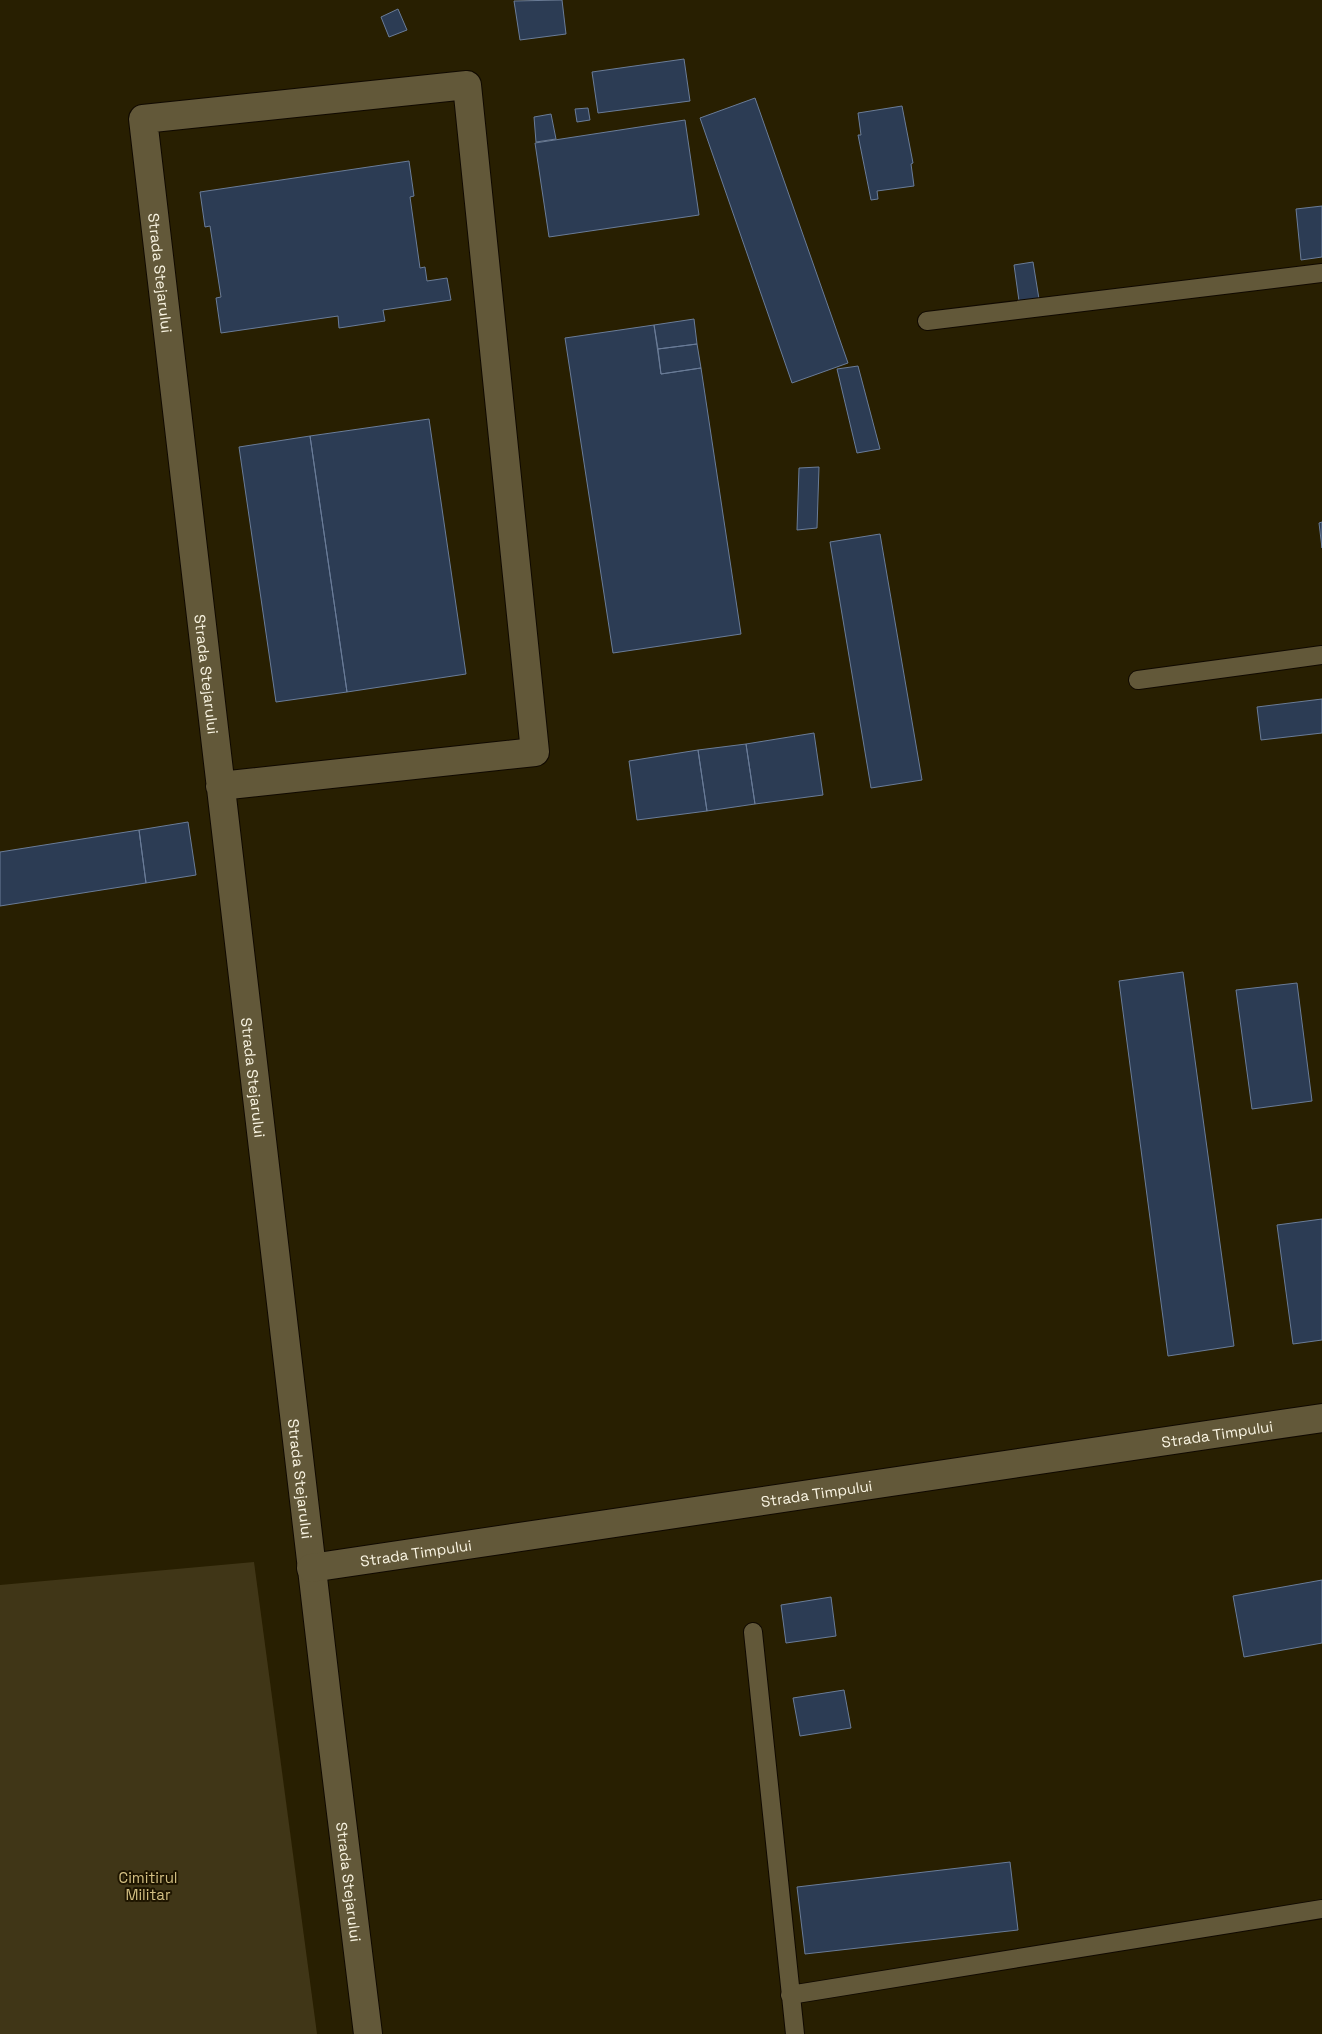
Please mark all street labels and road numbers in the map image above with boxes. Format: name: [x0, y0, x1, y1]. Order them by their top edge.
street label: Strada Stejarului: [144, 212, 177, 334]
street label: Strada Stejarului: [191, 613, 223, 735]
street label: Strada Stejarului: [237, 1017, 270, 1139]
street label: Strada Timpului: [1160, 1416, 1274, 1451]
street label: Strada Stejarului: [284, 1418, 317, 1540]
street label: Strada Timpului: [759, 1475, 873, 1511]
street label: Strada Timpului: [359, 1535, 473, 1570]
street label: Strada Stejarului: [333, 1821, 366, 1943]

